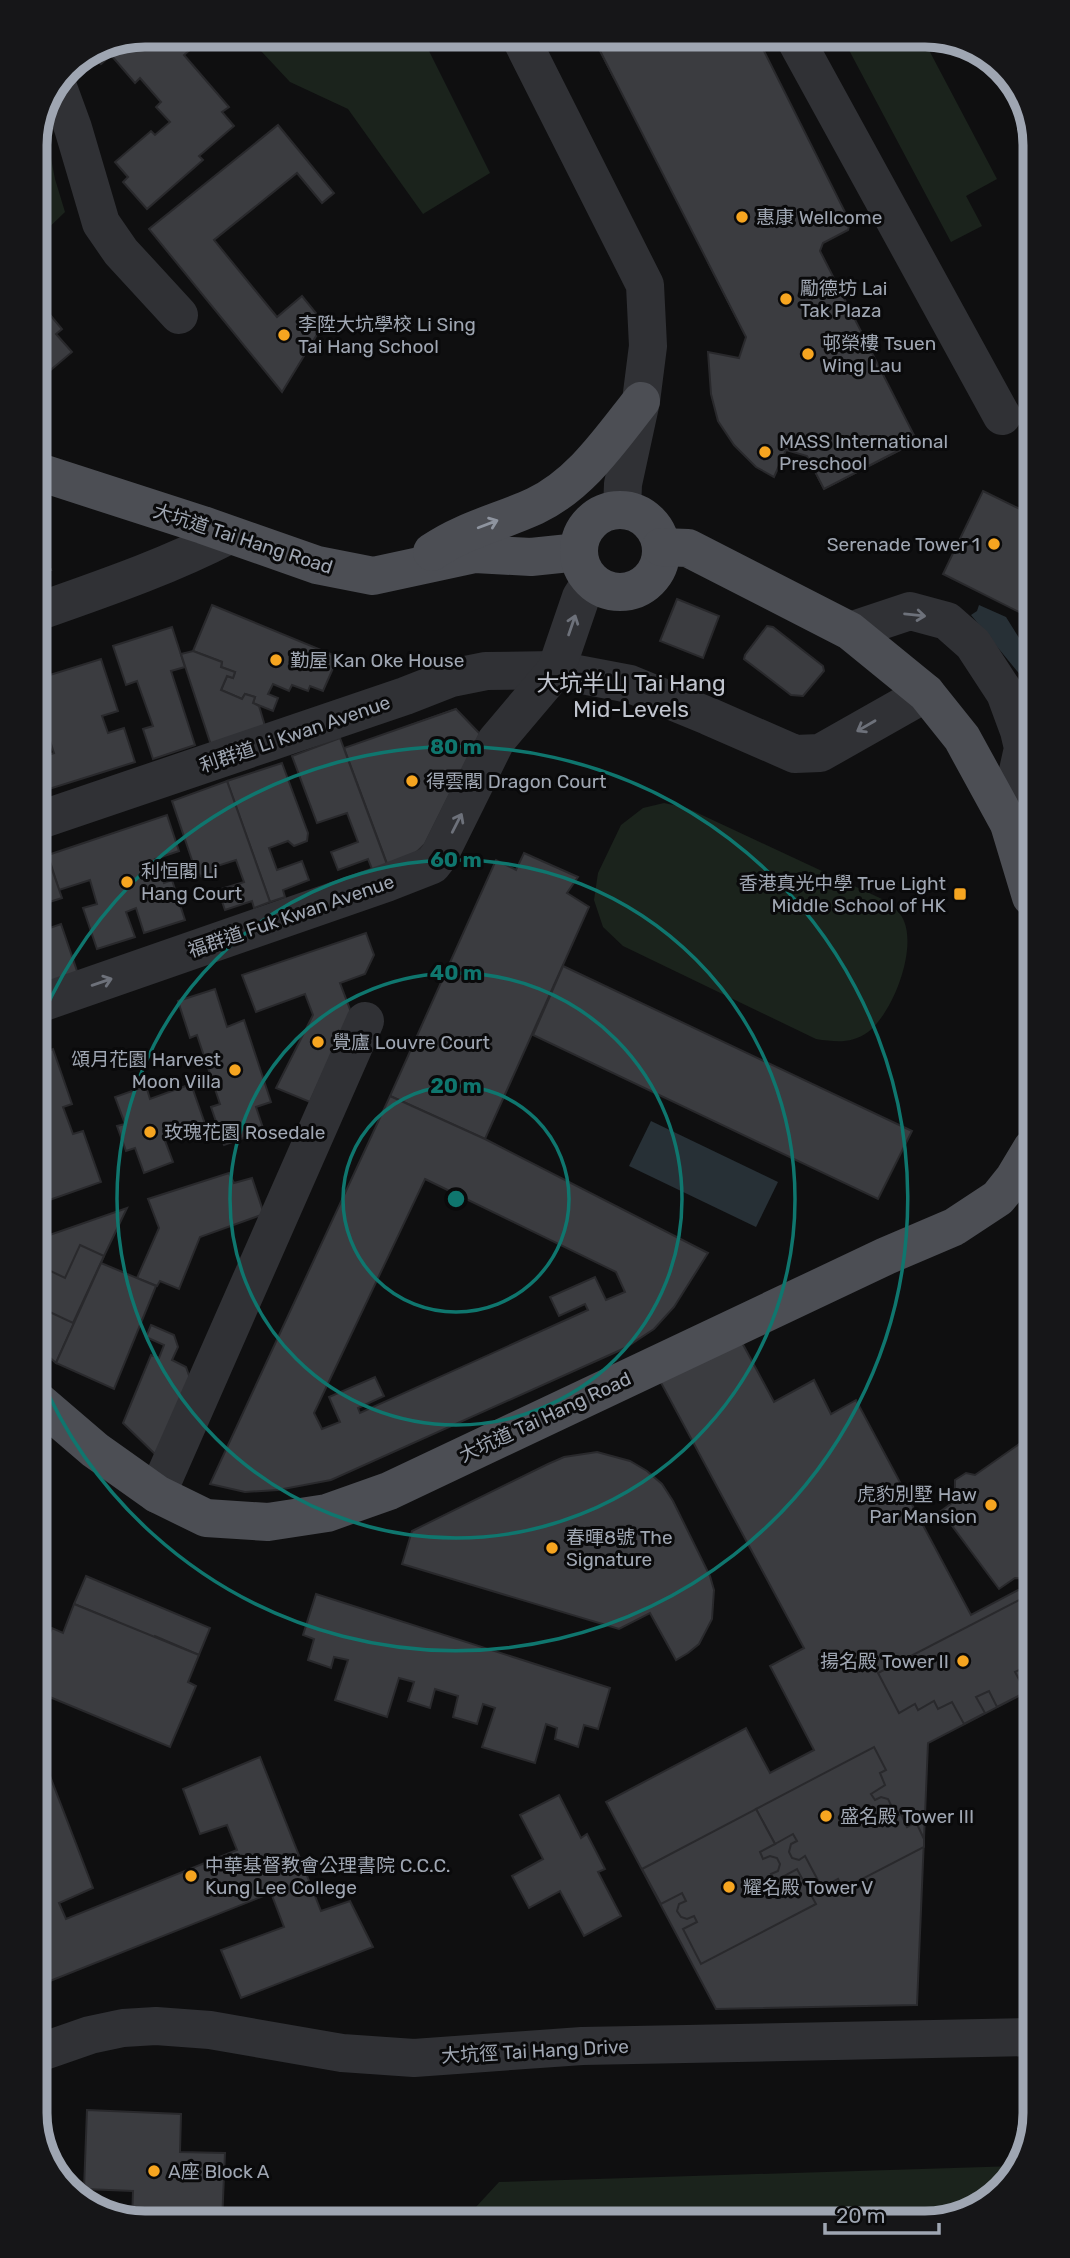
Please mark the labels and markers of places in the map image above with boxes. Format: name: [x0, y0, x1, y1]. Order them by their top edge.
place label: 惠康 Wellcome: [756, 206, 882, 229]
marker: 惠康 Wellcome: [734, 209, 750, 225]
place label: 勵德坊 Lai Tak Plaza: [800, 277, 887, 322]
marker: 勵德坊 Lai Tak Plaza: [778, 291, 794, 307]
place label: 李陞大坑學校 Li Sing Tai Hang School: [298, 313, 476, 358]
marker: 李陞大坑學校 Li Sing Tai Hang School: [276, 327, 292, 343]
place label: 邨榮樓 Tsuen Wing Lau: [822, 332, 936, 377]
marker: 邨榮樓 Tsuen Wing Lau: [800, 346, 816, 362]
place label: MASS International Preschool: [779, 430, 948, 475]
marker: MASS International Preschool: [757, 444, 773, 460]
place label: Serenade Tower 1: [827, 533, 980, 556]
marker: Serenade Tower 1: [986, 536, 1002, 552]
place label: 勤屋 Kan Oke House: [290, 649, 464, 672]
marker: 勤屋 Kan Oke House: [268, 652, 284, 668]
place label: 得雲閣 Dragon Court: [426, 770, 607, 793]
marker: 得雲閣 Dragon Court: [404, 773, 420, 789]
place label: 利恒閣 Li Hang Court: [141, 860, 243, 905]
place label: 香港真光中學 True Light Middle School of HK: [738, 872, 947, 917]
marker: 利恒閣 Li Hang Court: [119, 874, 135, 890]
marker: 香港真光中學 True Light Middle School of HK: [952, 886, 968, 902]
place label: 覺廬 Louvre Court: [332, 1031, 491, 1054]
marker: 覺廬 Louvre Court: [310, 1034, 326, 1050]
place label: 頌月花園 Harvest Moon Villa: [71, 1048, 222, 1093]
marker: 頌月花園 Harvest Moon Villa: [227, 1062, 243, 1078]
place label: 玫瑰花園 Rosedale: [164, 1121, 325, 1144]
marker: 玫瑰花園 Rosedale: [142, 1124, 158, 1140]
centre of rings: [444, 1187, 468, 1211]
place label: 虎豹別墅 Haw Par Mansion: [857, 1483, 977, 1528]
marker: 虎豹別墅 Haw Par Mansion: [983, 1497, 999, 1513]
place label: 春暉8號 The Signature: [566, 1526, 673, 1571]
marker: 春暉8號 The Signature: [544, 1540, 560, 1556]
place label: 揚名殿 Tower II: [820, 1650, 949, 1673]
marker: 揚名殿 Tower II: [955, 1653, 971, 1669]
place label: 盛名殿 Tower III: [840, 1805, 974, 1828]
marker: 盛名殿 Tower III: [818, 1808, 834, 1824]
place label: 中華基督教會公理書院 C.C.C. Kung Lee College: [205, 1854, 451, 1899]
marker: 中華基督教會公理書院 C.C.C. Kung Lee College: [183, 1868, 199, 1884]
place label: 耀名殿 Tower V: [743, 1876, 873, 1899]
marker: 耀名殿 Tower V: [721, 1879, 737, 1895]
place label: A座 Block A: [168, 2160, 270, 2183]
marker: A座 Block A: [146, 2163, 162, 2179]

